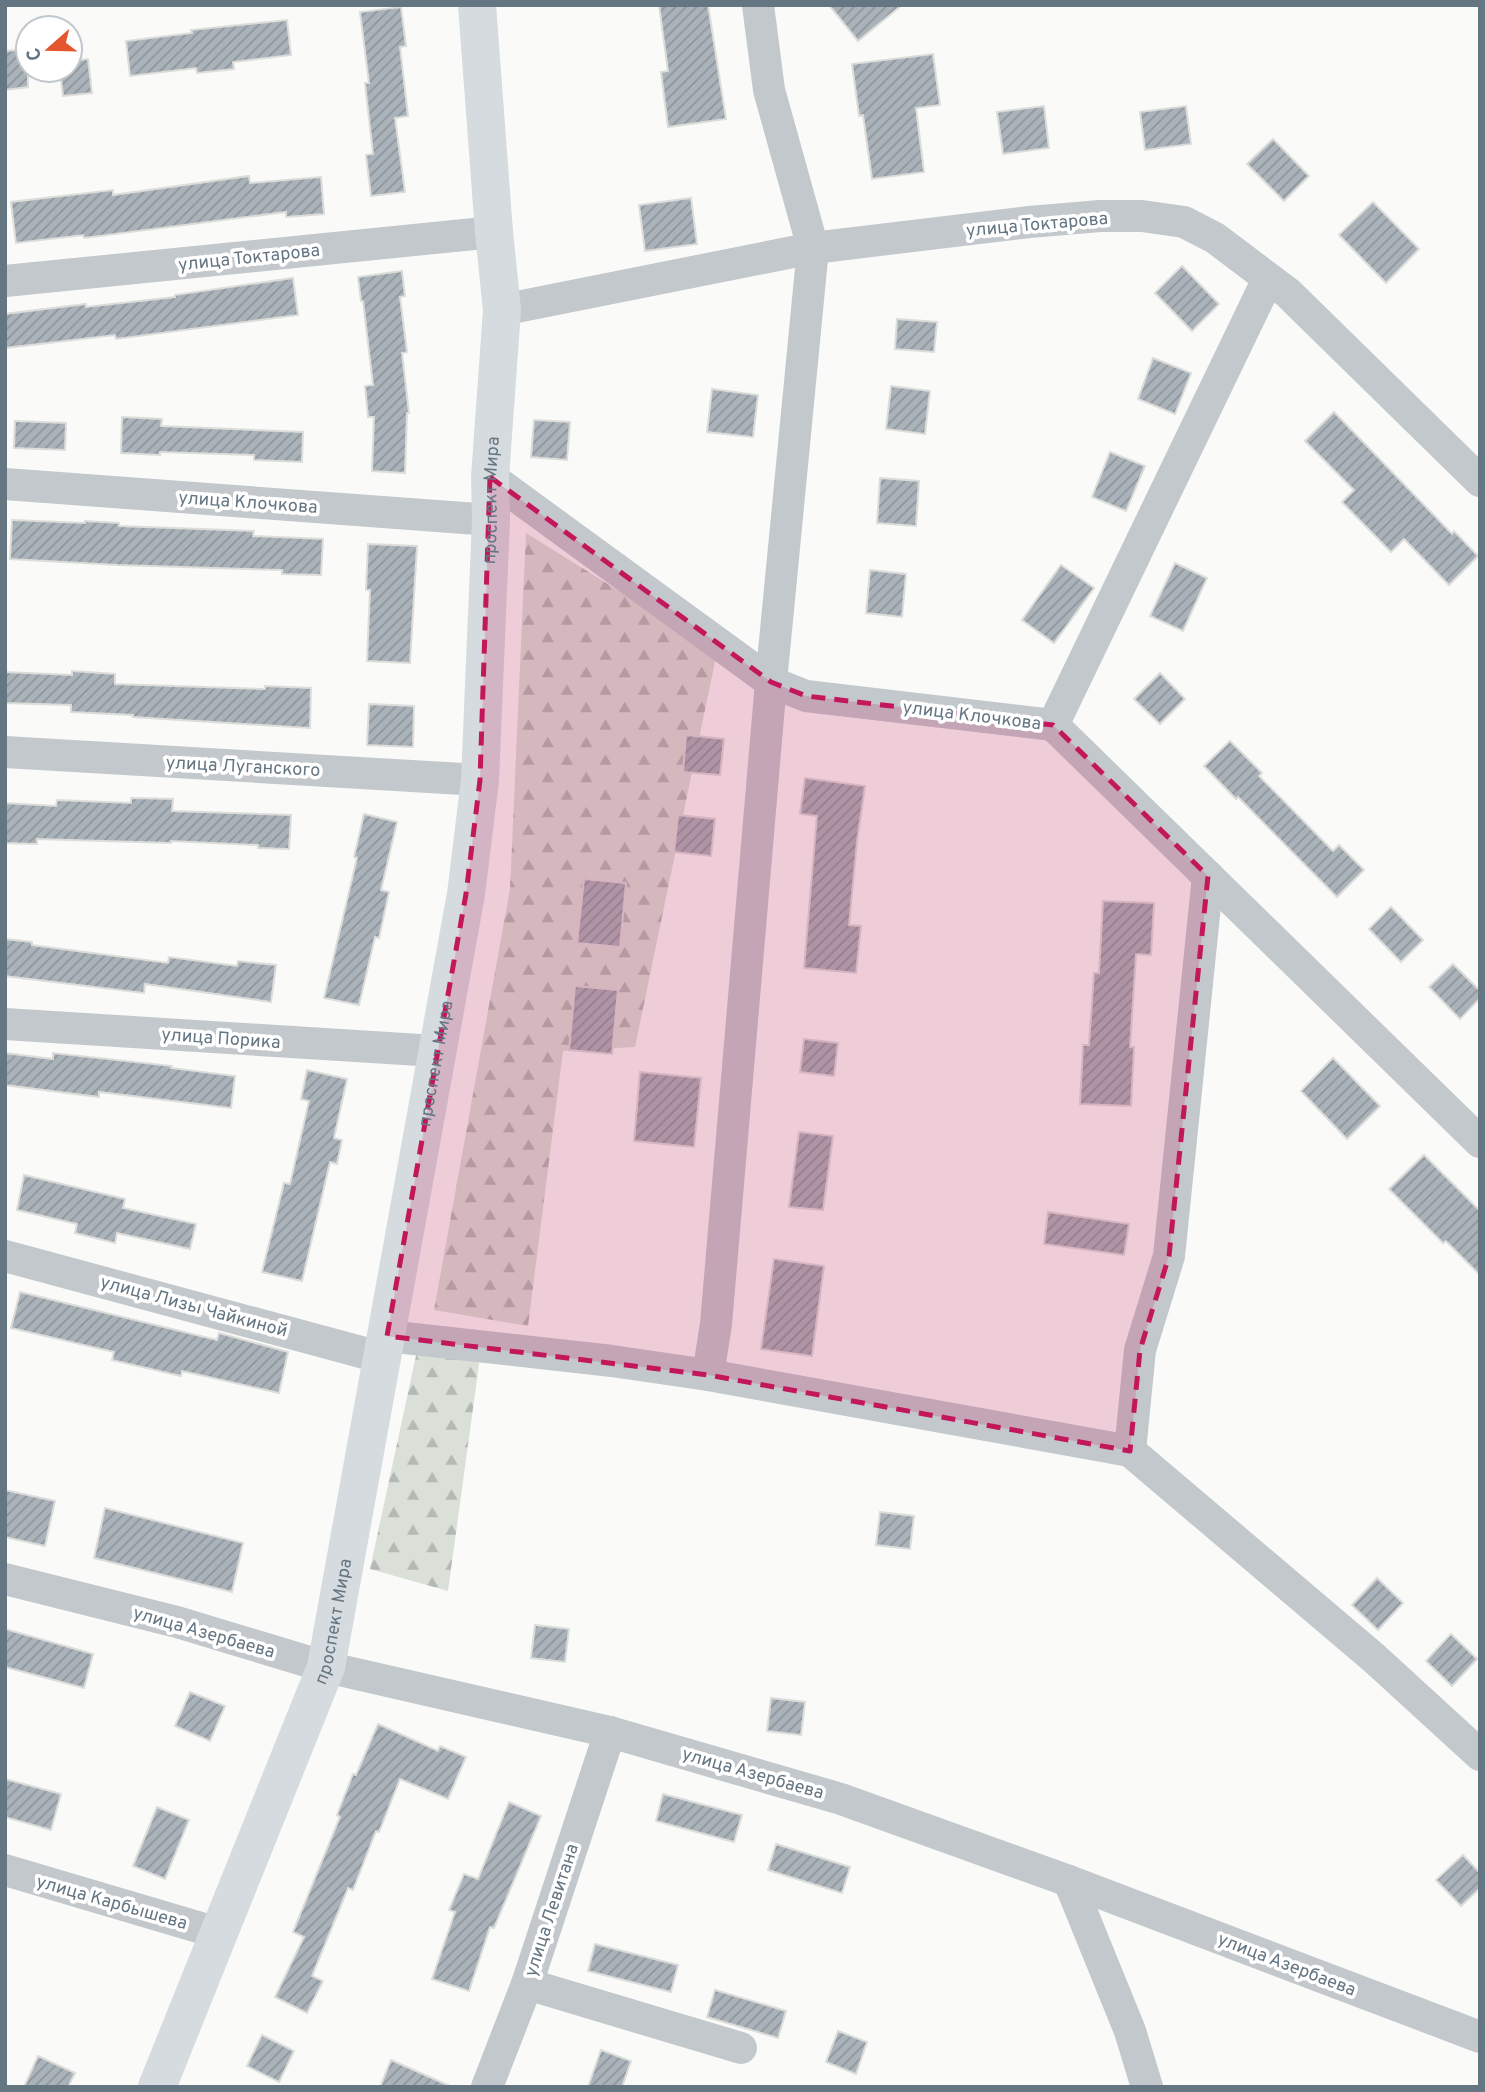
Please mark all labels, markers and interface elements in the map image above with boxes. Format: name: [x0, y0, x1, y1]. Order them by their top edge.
north arrow: [14, 14, 84, 84]
text: С: [22, 44, 48, 64]
street label: улица Токтарова: [965, 208, 1109, 243]
street label: улица Токтарова: [177, 240, 321, 277]
street label: проспект Мира: [479, 436, 506, 565]
street label: улица Клочкова: [178, 487, 318, 520]
street label: улица Клочкова: [901, 697, 1042, 736]
street label: улица Луганского: [165, 752, 321, 783]
street label: проспект Мира: [414, 999, 459, 1129]
street label: улица Порика: [161, 1024, 281, 1055]
street label: улица Лизы Чайкиной: [97, 1271, 290, 1344]
street label: проспект Мира: [310, 1557, 358, 1688]
street label: улица Азербаева: [130, 1602, 277, 1665]
street label: улица Азербаева: [679, 1743, 826, 1806]
street label: улица Левитана: [520, 1841, 585, 1980]
street label: улица Карбышева: [33, 1871, 190, 1936]
street label: улица Азербаева: [1214, 1928, 1359, 2002]

